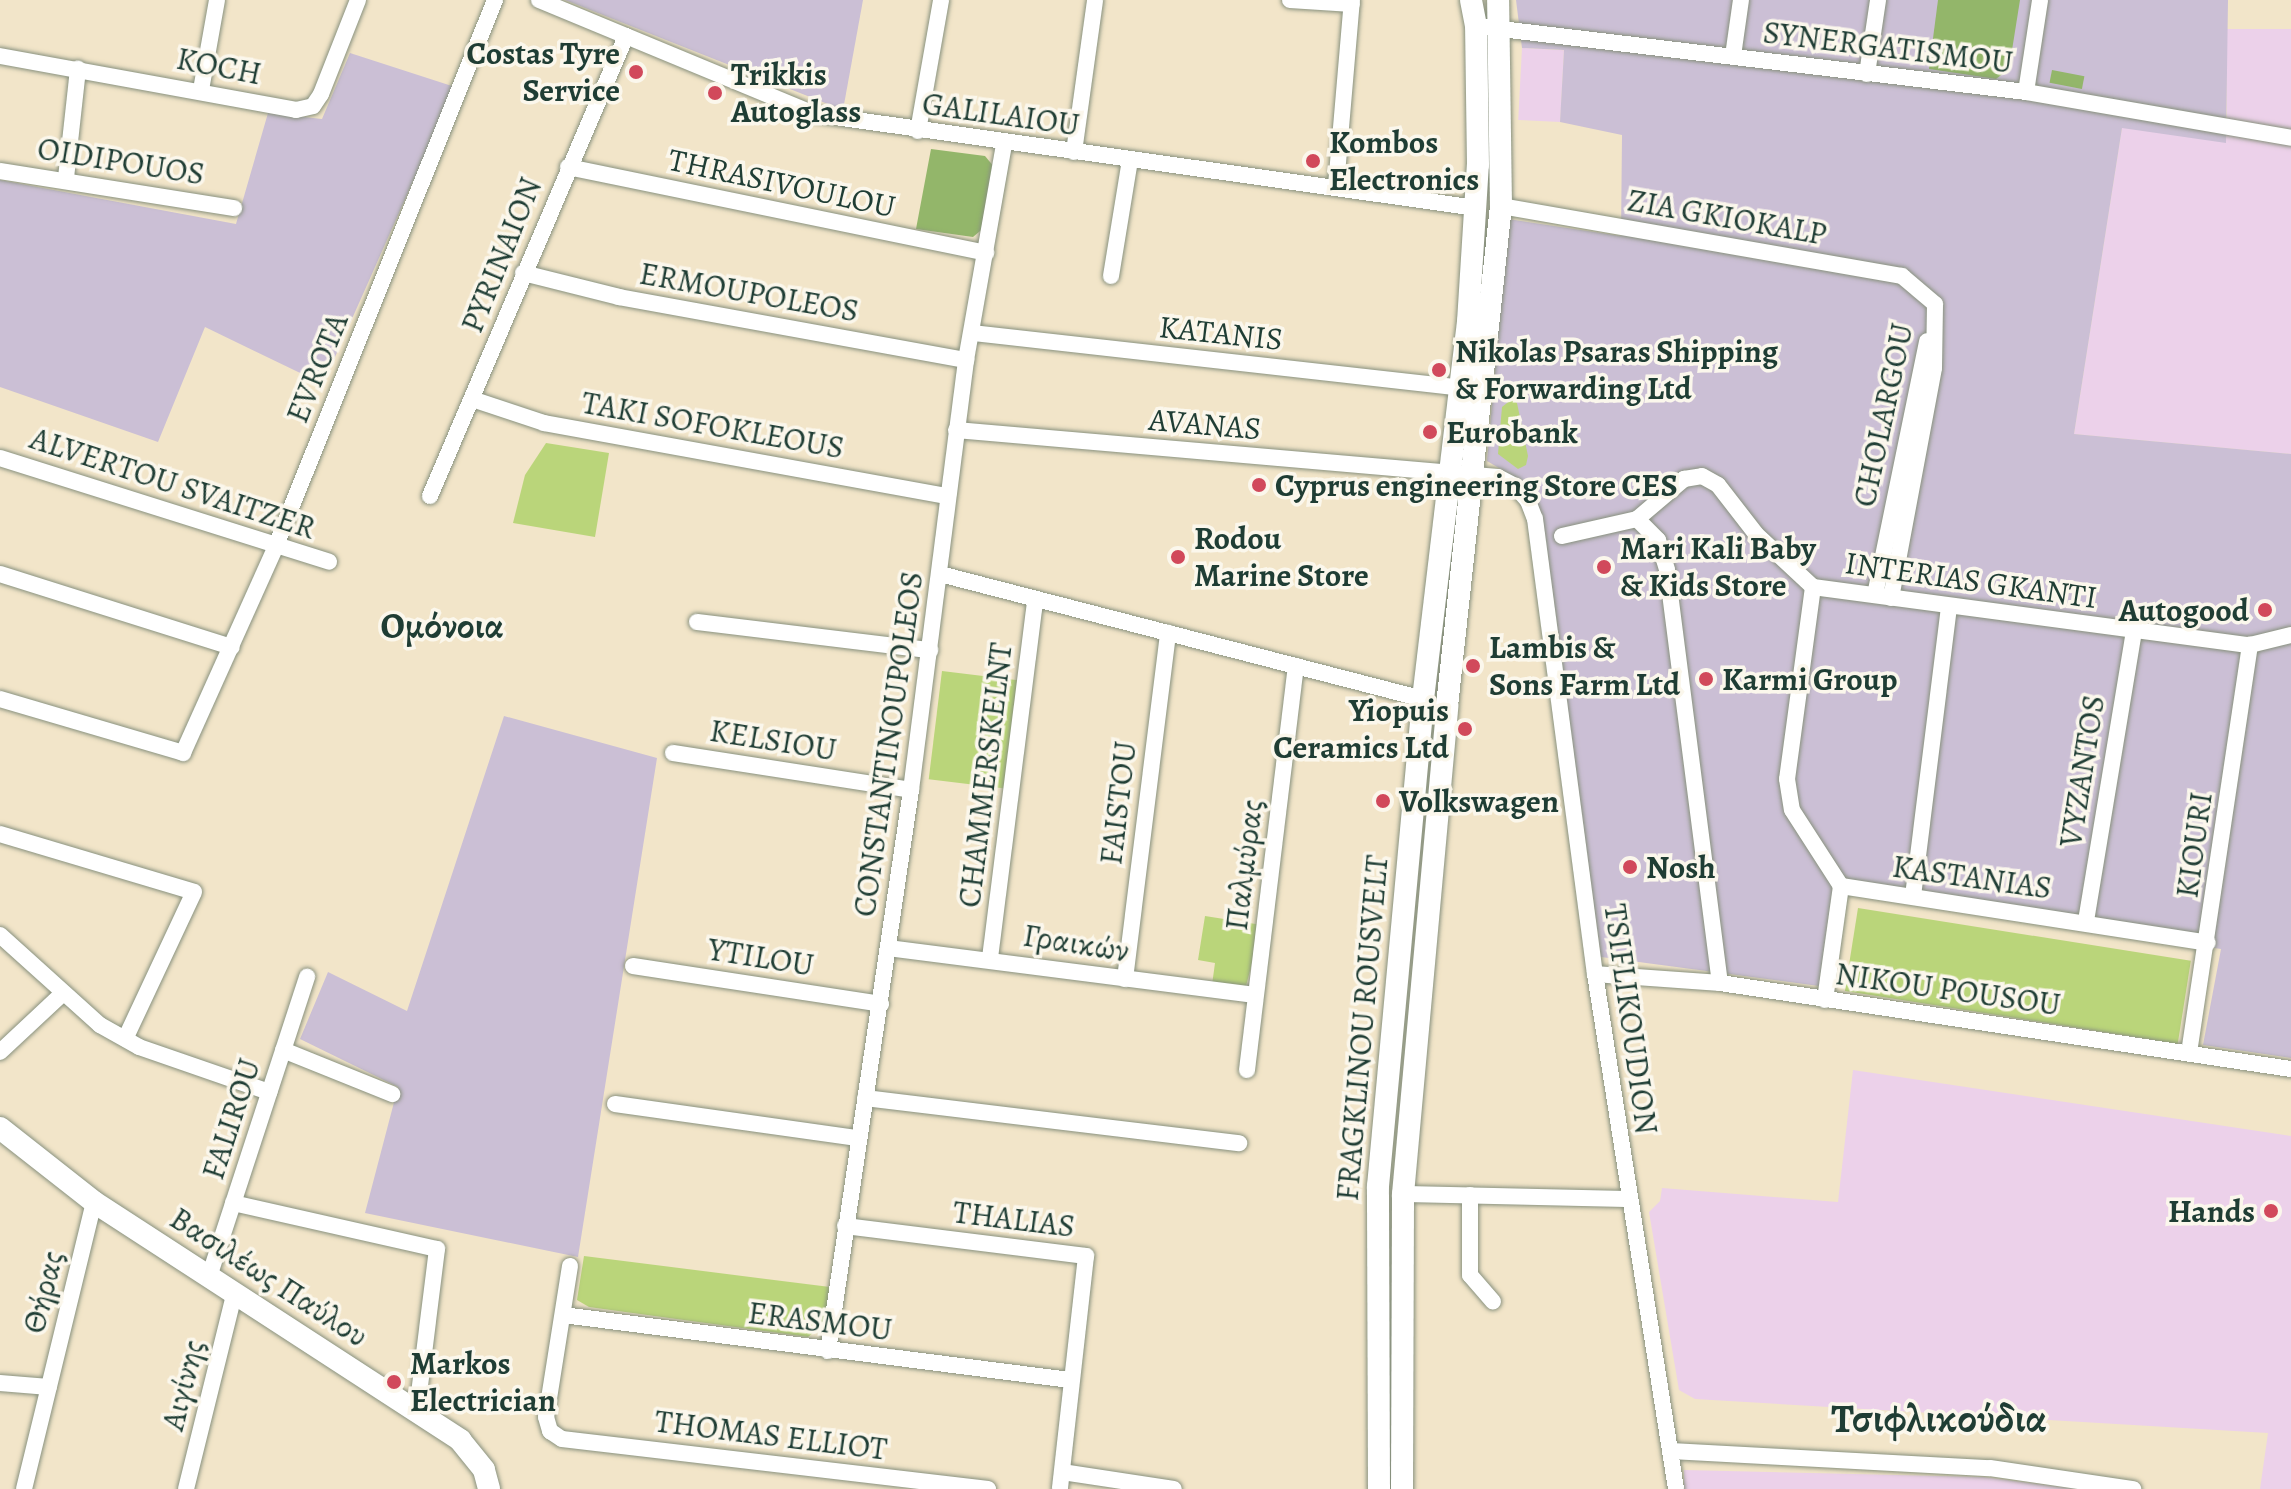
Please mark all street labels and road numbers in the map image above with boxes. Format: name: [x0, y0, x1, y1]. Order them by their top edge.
street label: SYNERGATISMOU: [1761, 13, 2015, 81]
street label: KOCH: [173, 39, 265, 93]
street label: GALILAIOU: [920, 84, 1082, 144]
street label: OIDIPOUOS: [35, 129, 207, 193]
street label: THRASIVOULOU: [665, 140, 899, 226]
street label: PYRINAION: [452, 172, 550, 338]
street label: ZIA GKIOKALP: [1625, 181, 1829, 253]
street label: ERMOUPOLEOS: [636, 254, 862, 330]
street label: KATANIS: [1157, 307, 1285, 359]
street label: EVROTA: [278, 308, 356, 428]
street label: CHOLARGOU: [1845, 320, 1921, 510]
street label: TAKI SOFOKLEOUS: [579, 383, 847, 467]
street label: AVANAS: [1147, 400, 1263, 448]
street label: ALVERTOU SVAITZER: [25, 419, 321, 547]
street label: INTERIAS GKANTI: [1843, 543, 2099, 617]
street label: CONSTANTINOUPOLEOS: [845, 569, 931, 919]
street label: CHAMMERSKELNT: [950, 640, 1020, 910]
street label: VYZANTOS: [2051, 692, 2113, 850]
street label: KELSIOU: [707, 711, 839, 769]
street label: FAISTOU: [1091, 739, 1145, 867]
street label: KIOURI: [2168, 790, 2220, 900]
street label: Παλμύρας: [1217, 797, 1271, 933]
street label: KASTANIAS: [1890, 847, 2054, 907]
street label: FRAGKLINOU ROUSVELT: [1328, 853, 1396, 1203]
street label: TSIFLIKOUDION: [1596, 901, 1666, 1137]
street label: Γραικών: [1020, 916, 1132, 970]
street label: YTILOU: [705, 930, 817, 984]
street label: NIKOU POUSOU: [1833, 954, 2063, 1024]
street label: FALIROU: [193, 1054, 269, 1184]
street label: THALIAS: [951, 1192, 1077, 1246]
street label: Βασιλέως Παύλου: [163, 1199, 375, 1355]
street label: Θήρας: [14, 1247, 72, 1337]
street label: ERASMOU: [746, 1293, 894, 1349]
street label: Αιγίνης: [153, 1336, 213, 1434]
street label: THOMAS ELLIOT: [653, 1402, 889, 1468]

